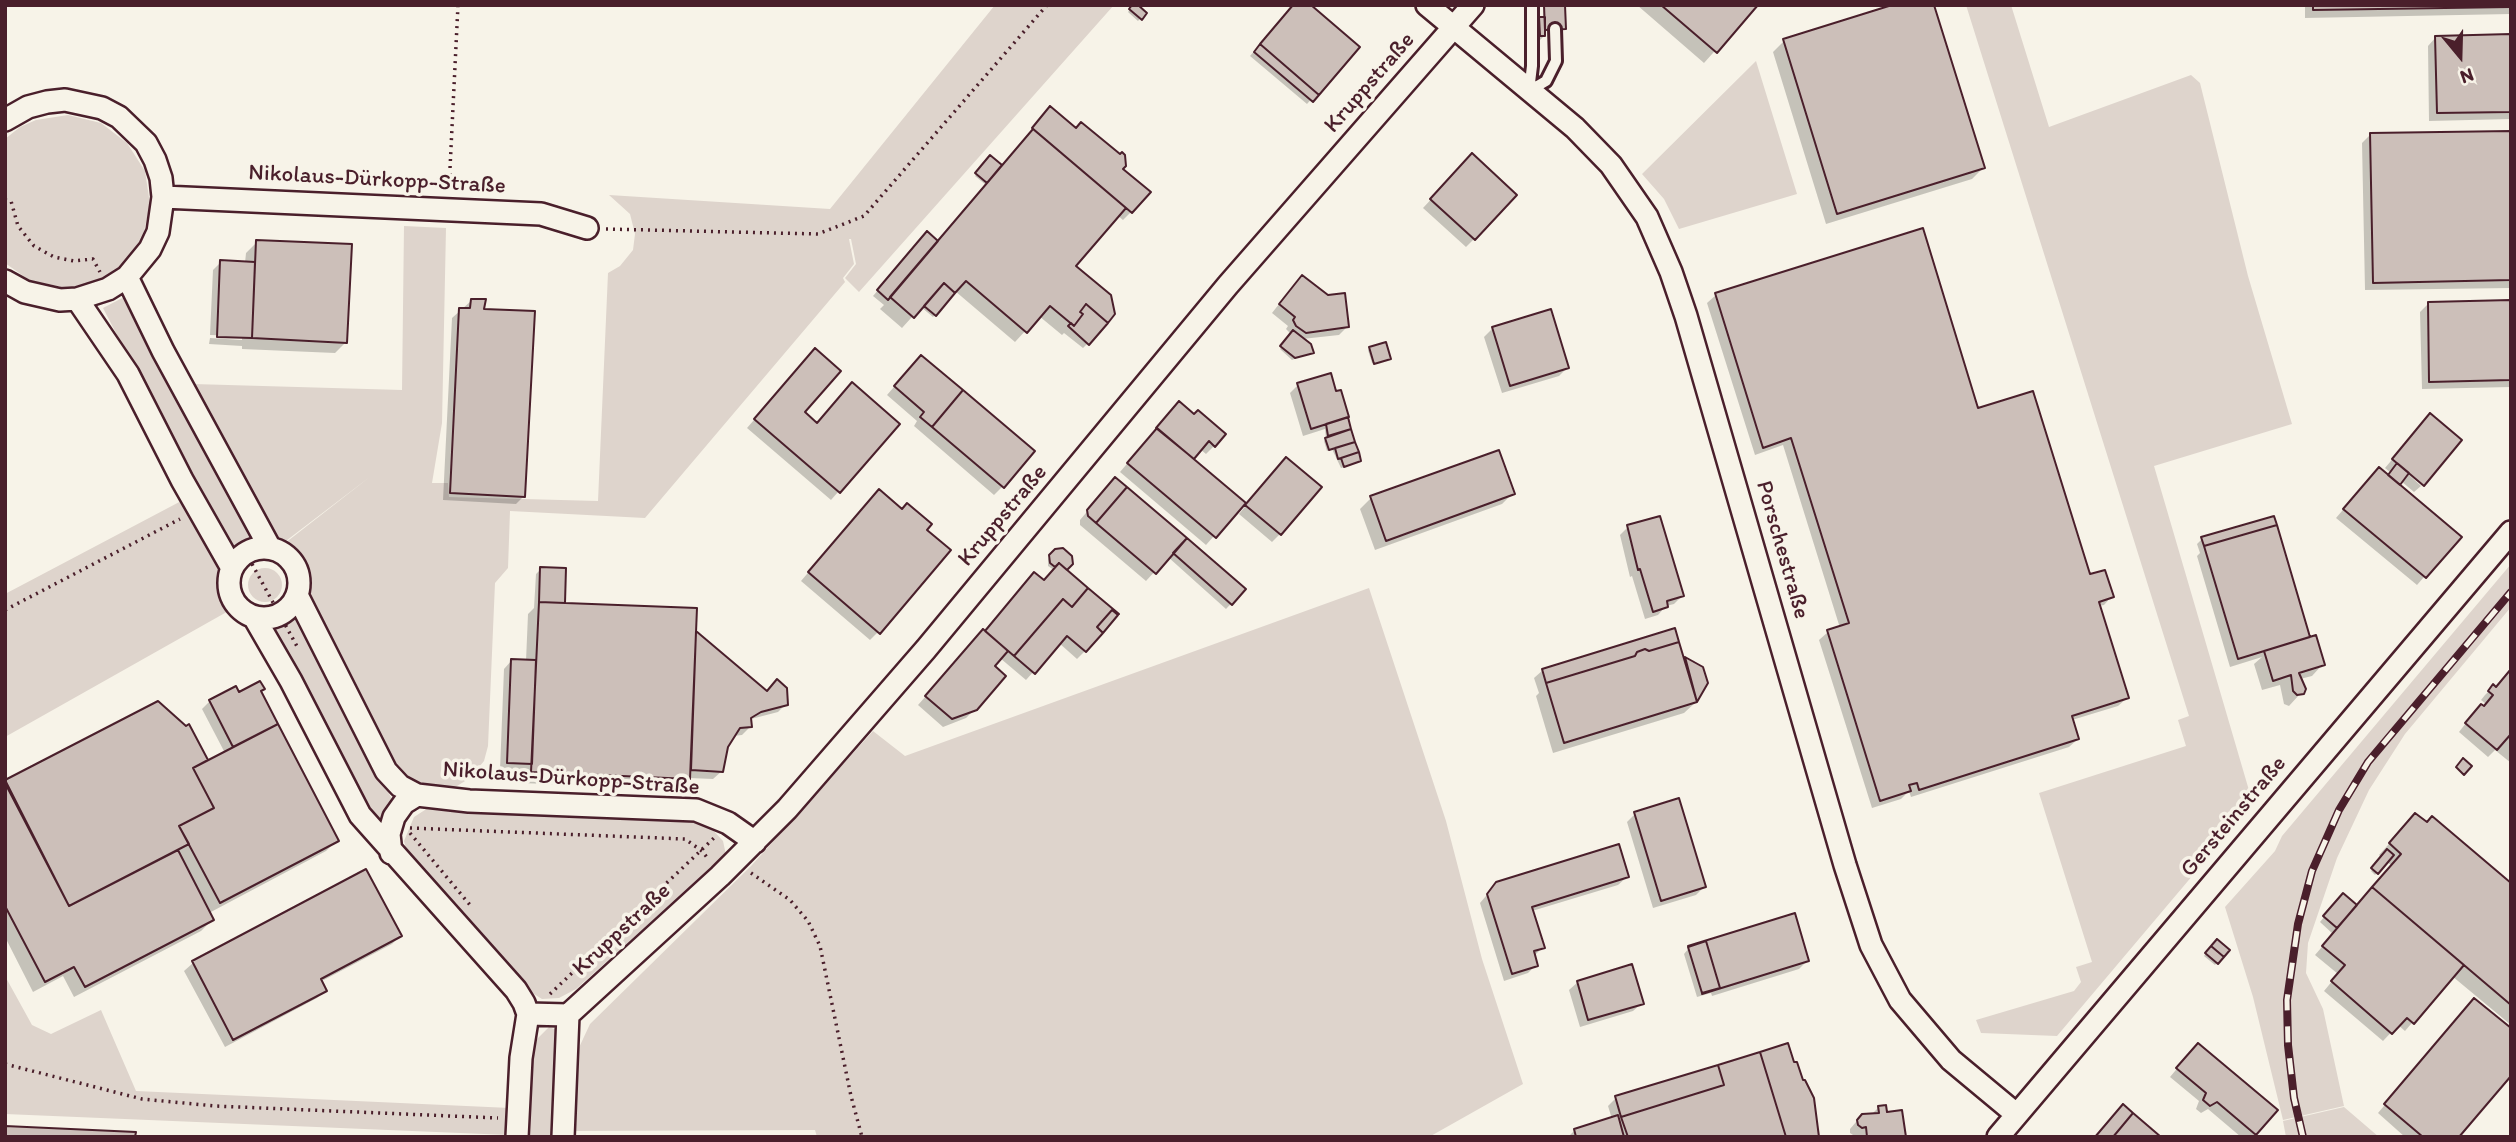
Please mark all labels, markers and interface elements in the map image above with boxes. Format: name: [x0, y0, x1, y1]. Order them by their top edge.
north arrow: [2425, 21, 2495, 91]
street label: Kruppstraße: [1319, 27, 1421, 139]
text: N: [2457, 63, 2477, 89]
street label: Nikolaus-Dürkopp-Straße: [248, 159, 506, 201]
street label: Kruppstraße: [952, 460, 1054, 572]
street label: Porschestraße: [1749, 478, 1815, 622]
street label: Gersteinstraße: [2175, 751, 2293, 883]
street label: Nikolaus-Dürkopp-Straße: [442, 756, 700, 802]
street label: Kruppstraße: [567, 878, 677, 982]

